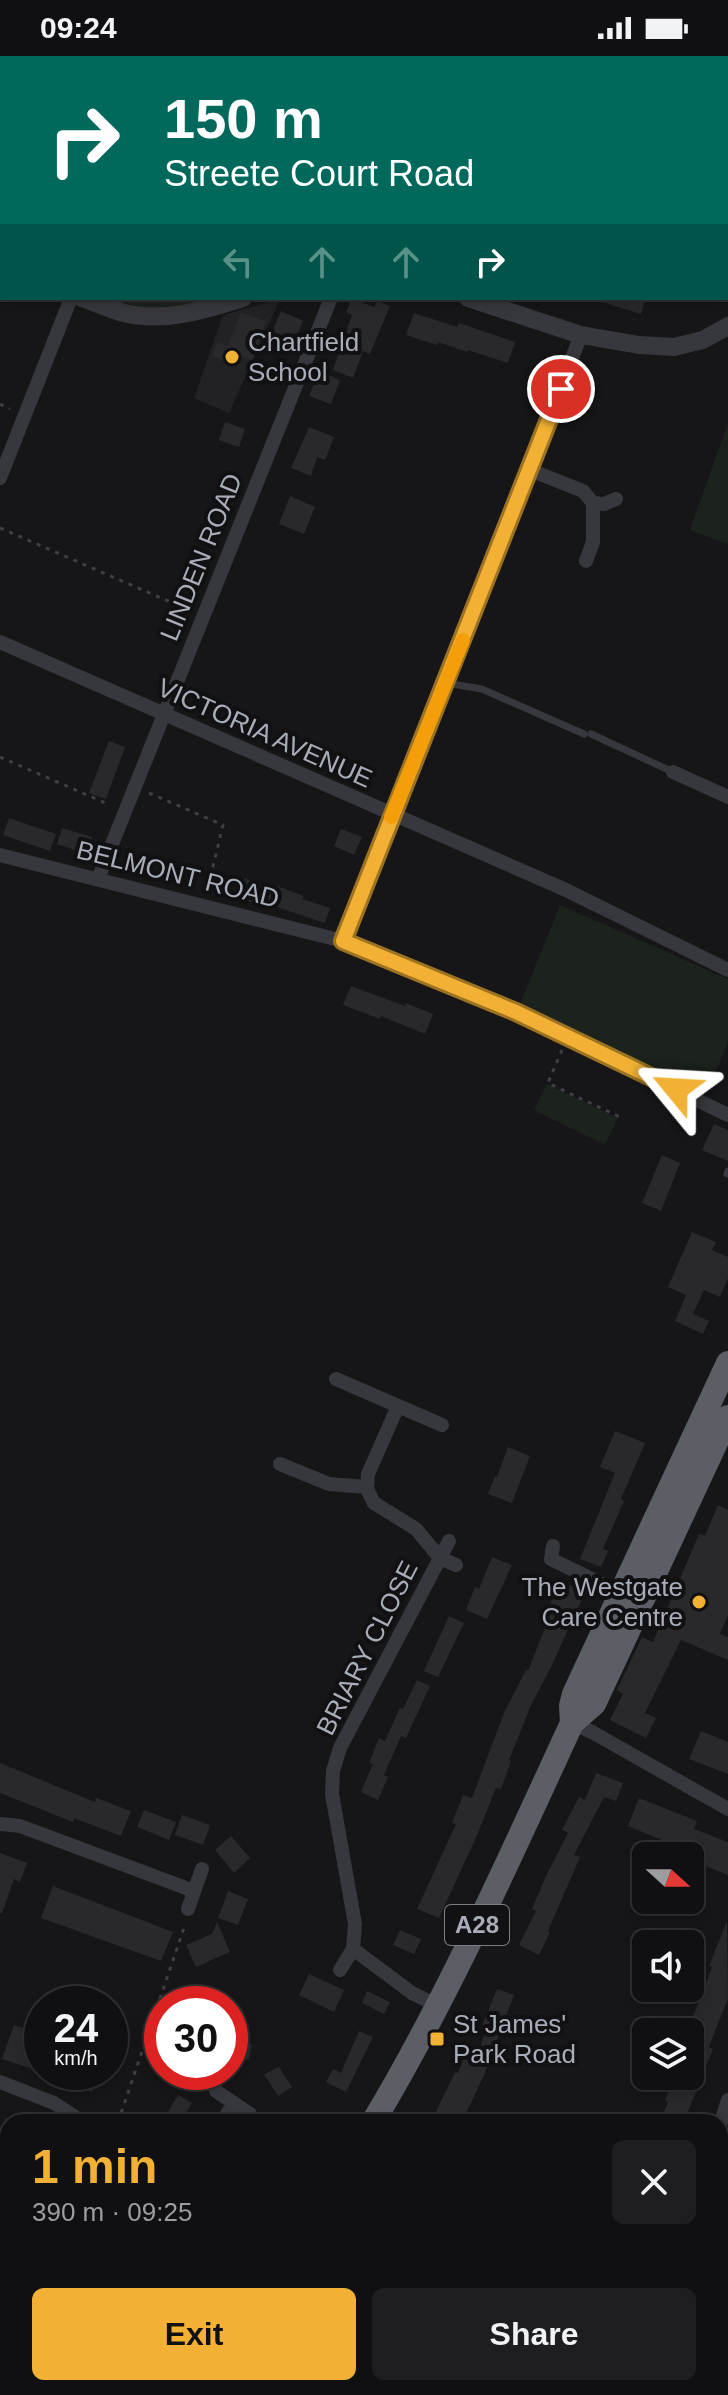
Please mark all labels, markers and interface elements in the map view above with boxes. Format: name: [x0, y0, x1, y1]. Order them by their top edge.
text: 09:24: [40, 11, 117, 44]
text: 150 m: [164, 87, 323, 150]
icon: right: [32, 88, 136, 192]
text: Streete Court Road: [164, 153, 474, 194]
icon: left: [216, 240, 260, 284]
icon: ahead: [300, 240, 344, 284]
icon: ahead: [384, 240, 428, 284]
icon: right: [468, 240, 512, 284]
place label: Chartfield School: [248, 327, 359, 387]
marker: Chartfield School: [223, 348, 241, 366]
pin: [527, 355, 595, 423]
icon: arrive: [539, 367, 583, 411]
street label: LINDEN ROAD: [154, 469, 248, 645]
street label: VICTORIA AVENUE: [153, 672, 377, 794]
street label: BELMONT ROAD: [74, 834, 282, 914]
position arrow: [634, 1047, 718, 1131]
street label: BRIARY CLOSE: [310, 1556, 424, 1740]
place label: The Westgate Care Centre: [522, 1572, 683, 1632]
marker: The Westgate Care Centre: [690, 1593, 708, 1611]
north arrow: [632, 1842, 704, 1914]
map controls: [632, 1842, 704, 2090]
road number: A28: [445, 1905, 509, 1945]
button: sound: [632, 1930, 704, 2002]
speed limit sign: 30: [144, 1986, 248, 2090]
text: 24: [54, 2006, 98, 2050]
place label: St James' Park Road: [453, 2009, 576, 2069]
button: layers: [632, 2018, 704, 2090]
marker: St James' Park Road: [428, 2030, 446, 2048]
text: km/h: [54, 2047, 98, 2069]
text: 1 min: [32, 2140, 157, 2193]
button: close: [612, 2140, 696, 2224]
text: 390 m · 09:25: [32, 2197, 192, 2227]
button: Exit: [32, 2288, 356, 2380]
button: Share: [372, 2288, 696, 2380]

